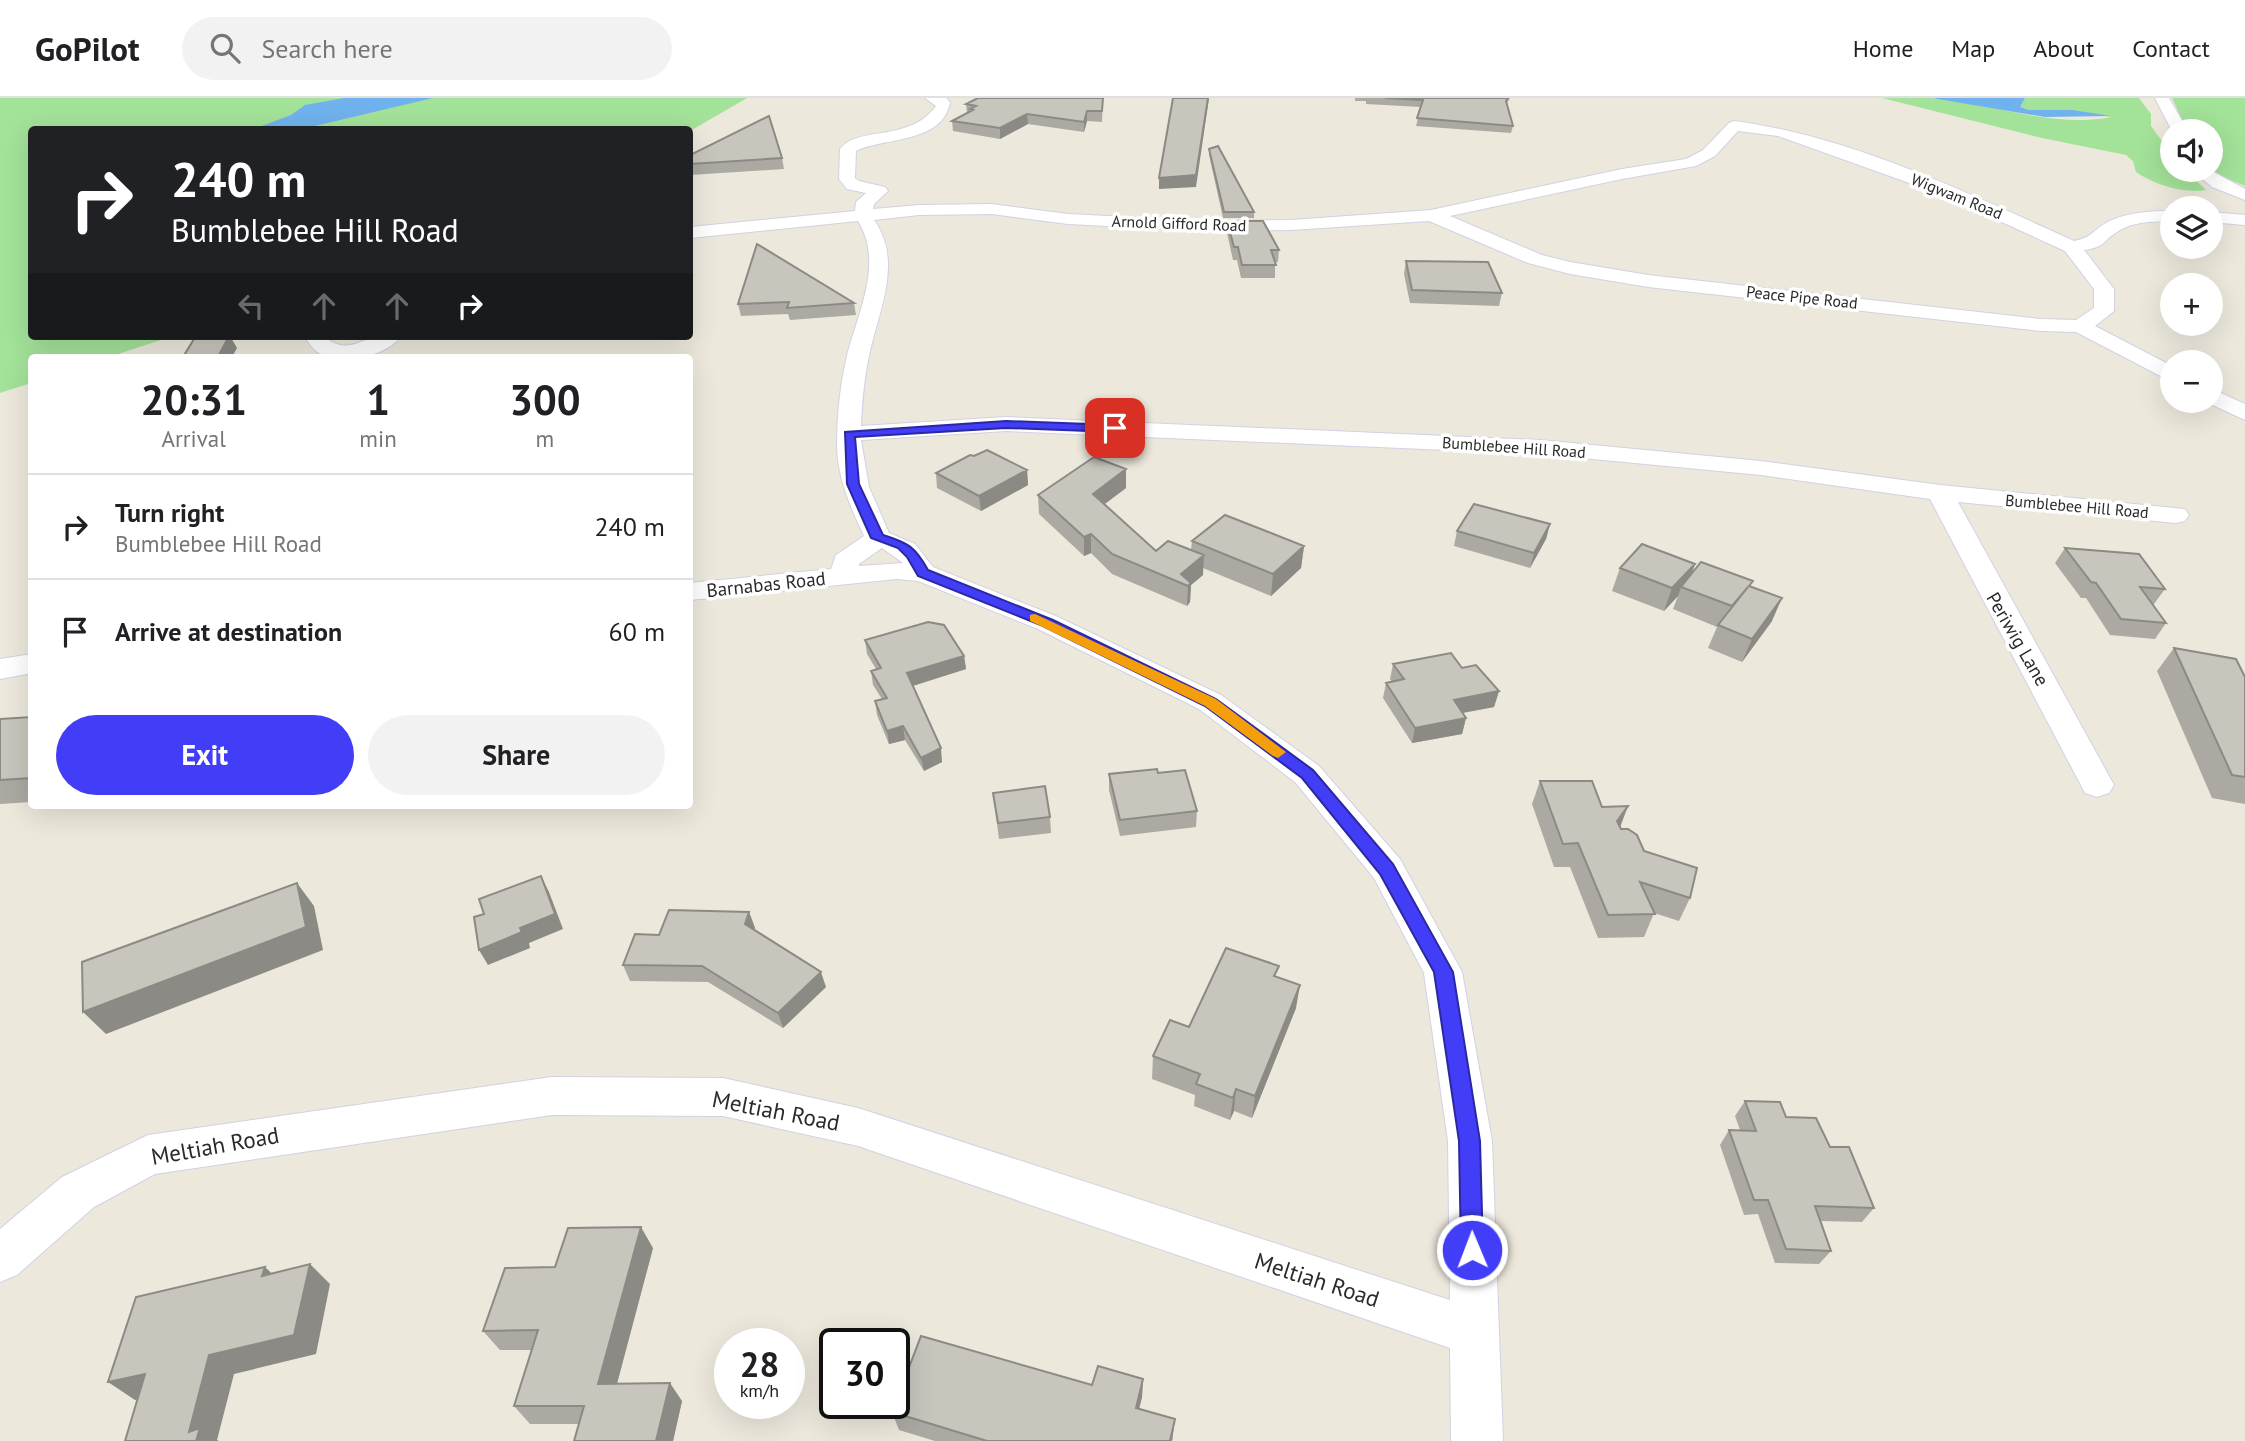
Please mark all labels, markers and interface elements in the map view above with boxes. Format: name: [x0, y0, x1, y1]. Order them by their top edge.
search box: [182, 17, 672, 80]
text: GoPilot: [35, 27, 140, 70]
icon: search: [206, 29, 244, 67]
text: Search here: [262, 32, 393, 65]
text: Home: [1853, 33, 1913, 64]
text: Map: [1951, 33, 1995, 64]
text: About: [2033, 33, 2094, 64]
text: Contact: [2132, 33, 2210, 64]
map controls: [2160, 119, 2223, 413]
button: sound: [2160, 119, 2223, 182]
text: 240 m: [171, 147, 306, 211]
icon: right: [56, 154, 147, 245]
street label: Wigwam Road: [1908, 169, 2006, 223]
button: layers: [2160, 196, 2223, 259]
text: Bumblebee Hill Road: [171, 209, 459, 251]
street label: Arnold Gifford Road: [1111, 211, 1247, 235]
button: +: [2160, 273, 2223, 336]
street label: Peace Pipe Road: [1745, 281, 1859, 313]
icon: left: [232, 287, 270, 325]
icon: ahead: [305, 287, 343, 325]
icon: ahead: [378, 287, 416, 325]
icon: right: [451, 287, 489, 325]
button: −: [2160, 350, 2223, 413]
text: 20:31: [140, 372, 247, 427]
text: 1: [366, 372, 390, 427]
text: 300: [509, 372, 581, 427]
pin: [1085, 398, 1145, 458]
icon: arrive: [1096, 409, 1134, 447]
text: Arrival: [161, 424, 226, 453]
text: min: [359, 424, 397, 453]
text: m: [536, 424, 554, 453]
street label: Bumblebee Hill Road: [1442, 432, 1586, 462]
street label: Bumblebee Hill Road: [2004, 490, 2150, 522]
text: Turn right: [115, 496, 224, 529]
icon: right: [56, 508, 94, 546]
text: 240 m: [594, 510, 665, 543]
text: Bumblebee Hill Road: [115, 529, 322, 558]
street label: Barnabas Road: [705, 566, 827, 602]
street label: Periwig Lane: [1982, 588, 2054, 690]
icon: arrive: [56, 613, 94, 651]
text: Arrive at destination: [115, 615, 342, 648]
text: 60 m: [609, 615, 665, 648]
button: Exit: [56, 715, 354, 795]
button: Share: [368, 715, 665, 795]
street label: Meltiah Road: [710, 1084, 842, 1137]
street label: Meltiah Road: [149, 1120, 281, 1171]
position arrow: [1435, 1213, 1509, 1287]
street label: Meltiah Road: [1251, 1246, 1383, 1313]
speed limit sign: 30: [819, 1328, 910, 1419]
text: 28: [740, 1341, 779, 1387]
text: km/h: [740, 1379, 779, 1402]

